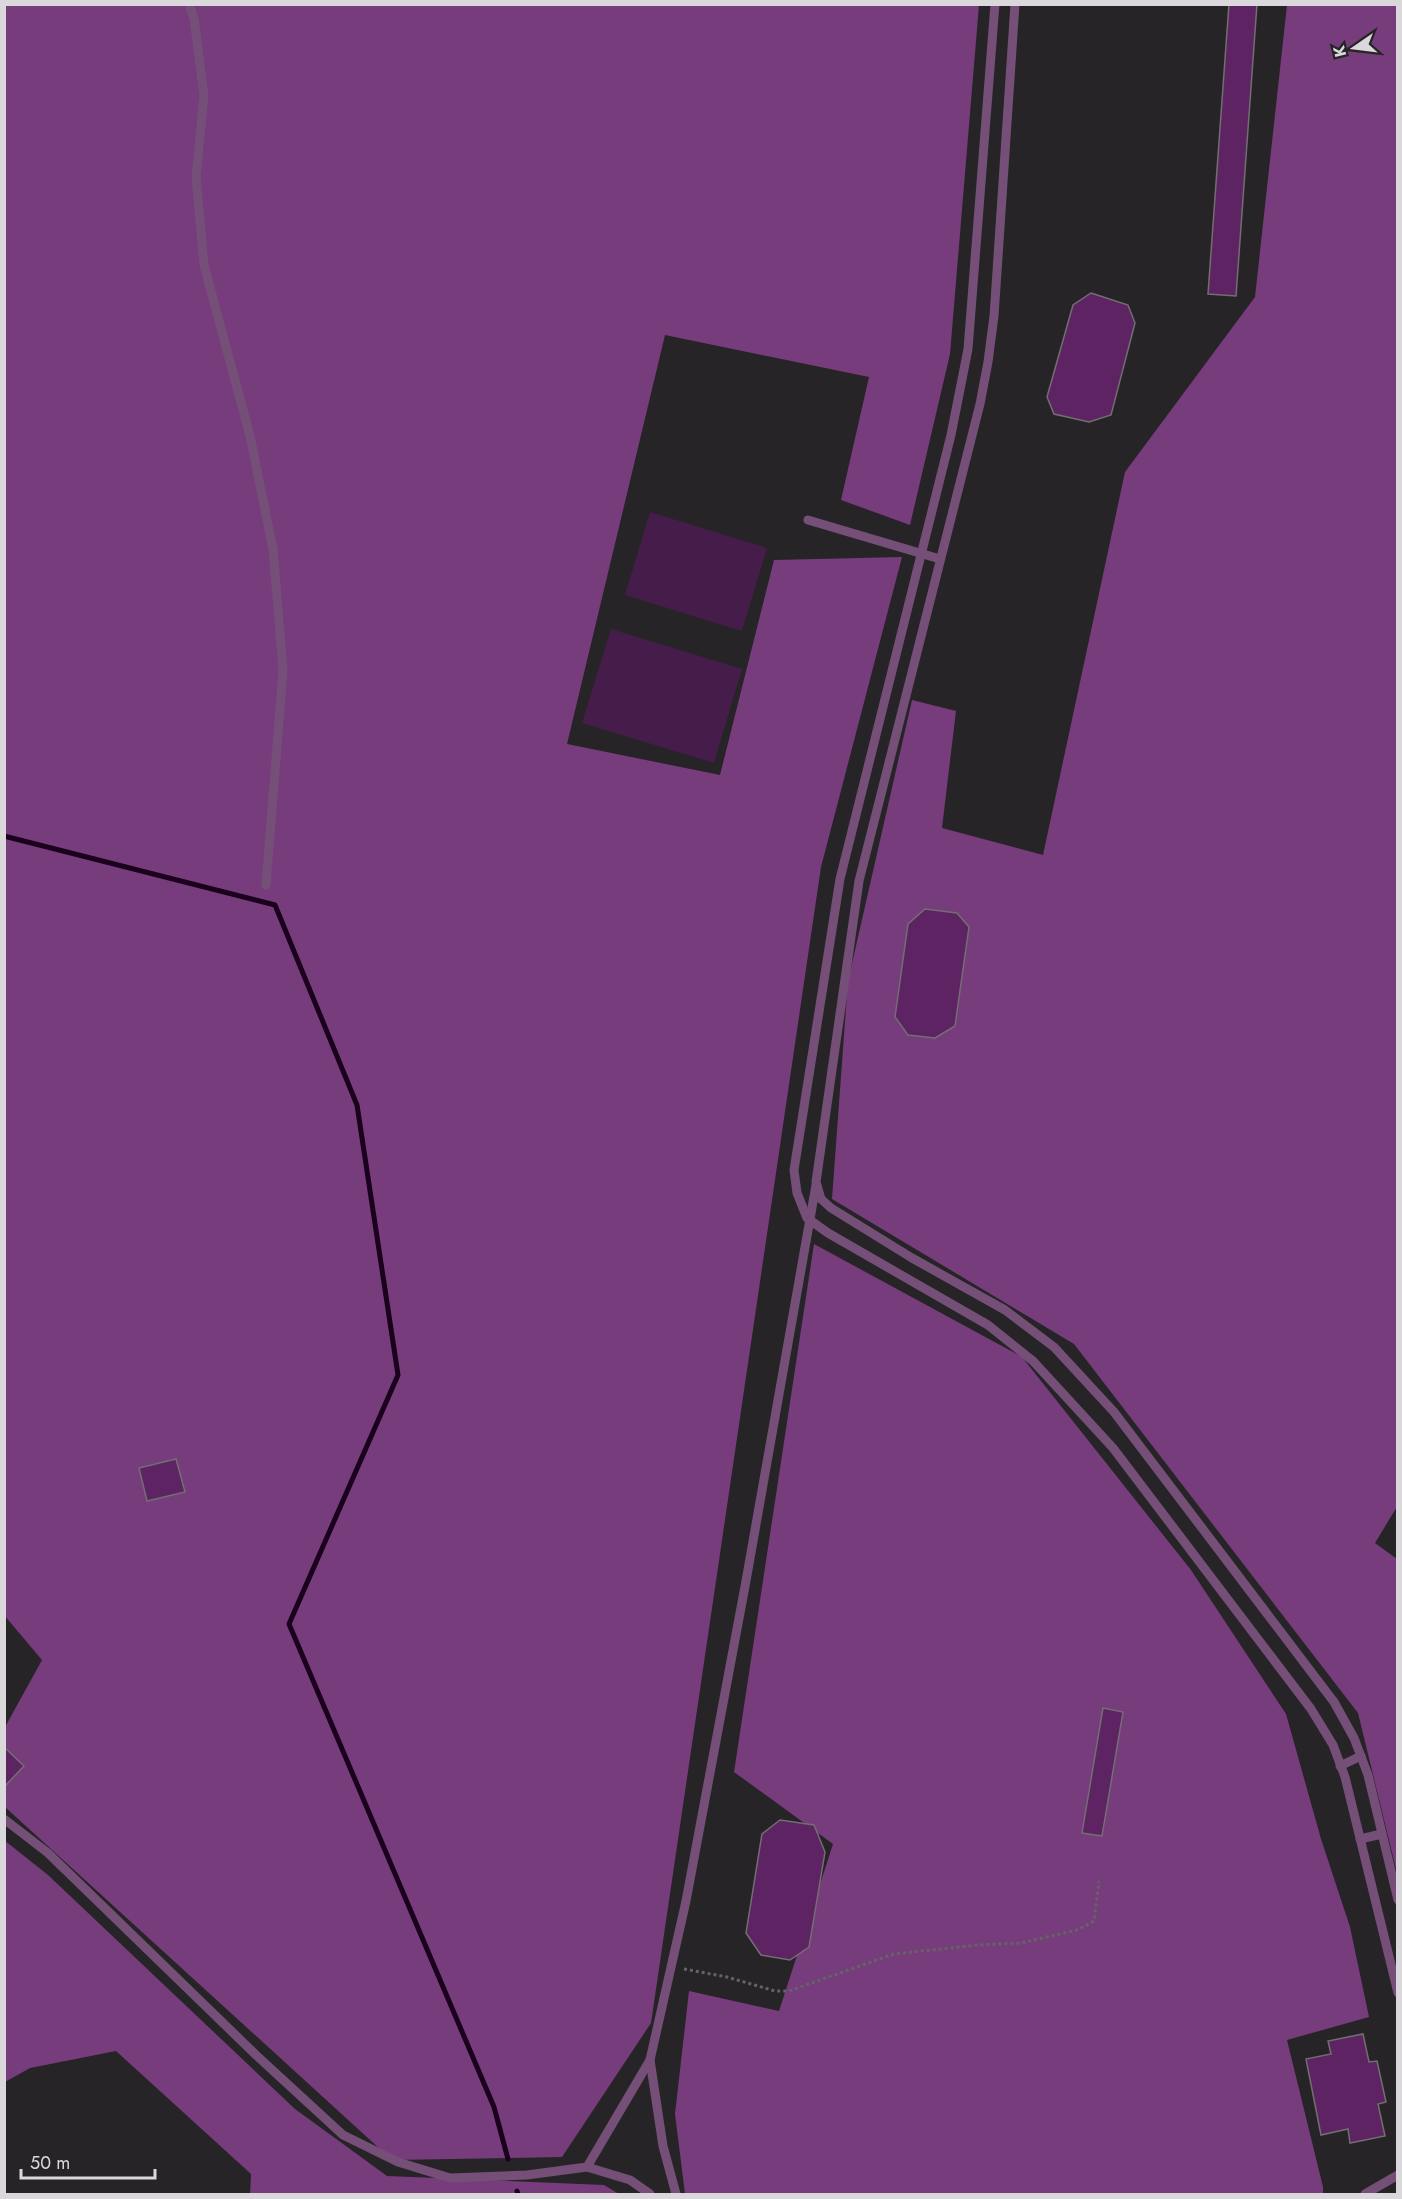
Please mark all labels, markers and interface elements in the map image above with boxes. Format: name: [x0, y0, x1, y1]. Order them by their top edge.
north arrow: [1324, 18, 1384, 78]
text: K: [1327, 43, 1352, 60]
scale bar: [21, 2142, 154, 2180]
text: 50 m: [30, 2150, 70, 2176]

